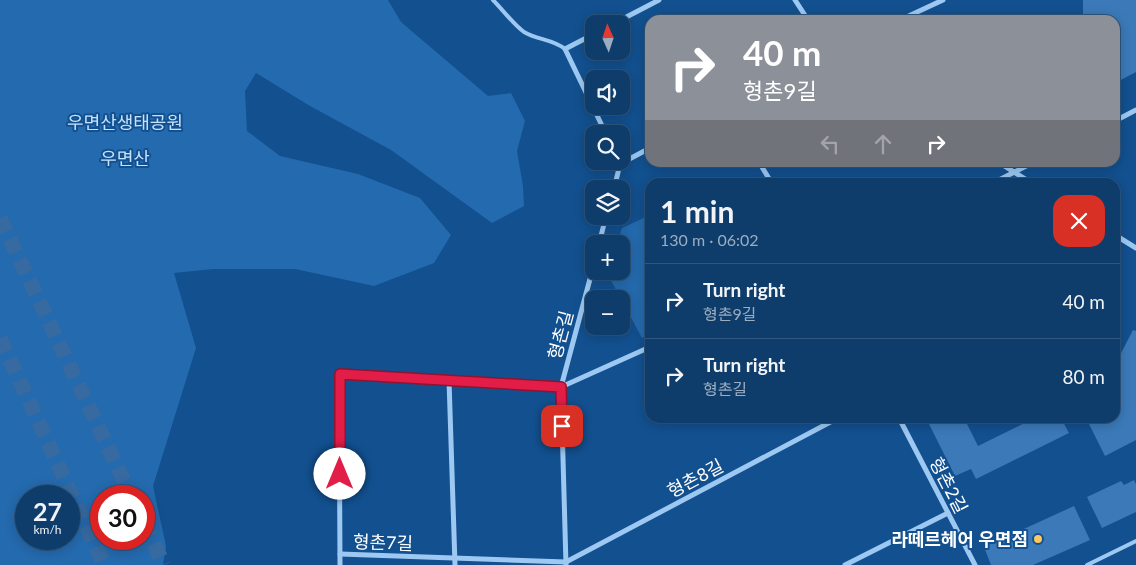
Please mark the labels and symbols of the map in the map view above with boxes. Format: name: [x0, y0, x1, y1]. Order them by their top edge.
north arrow: [585, 15, 630, 60]
park label: 우면산생태공원: [67, 111, 183, 133]
park label: 우면산: [100, 147, 150, 169]
street label: 형촌길: [543, 308, 577, 362]
pin: [541, 405, 583, 447]
position arrow: [313, 447, 365, 499]
street label: 형촌2길: [926, 453, 972, 517]
street label: 형촌8길: [663, 454, 727, 502]
speed limit sign: 30: [90, 485, 155, 550]
place label: 라떼르헤어 우면점: [891, 528, 1028, 550]
street label: 형촌7길: [353, 530, 413, 554]
marker: 라떼르헤어 우면점: [1032, 533, 1044, 545]

